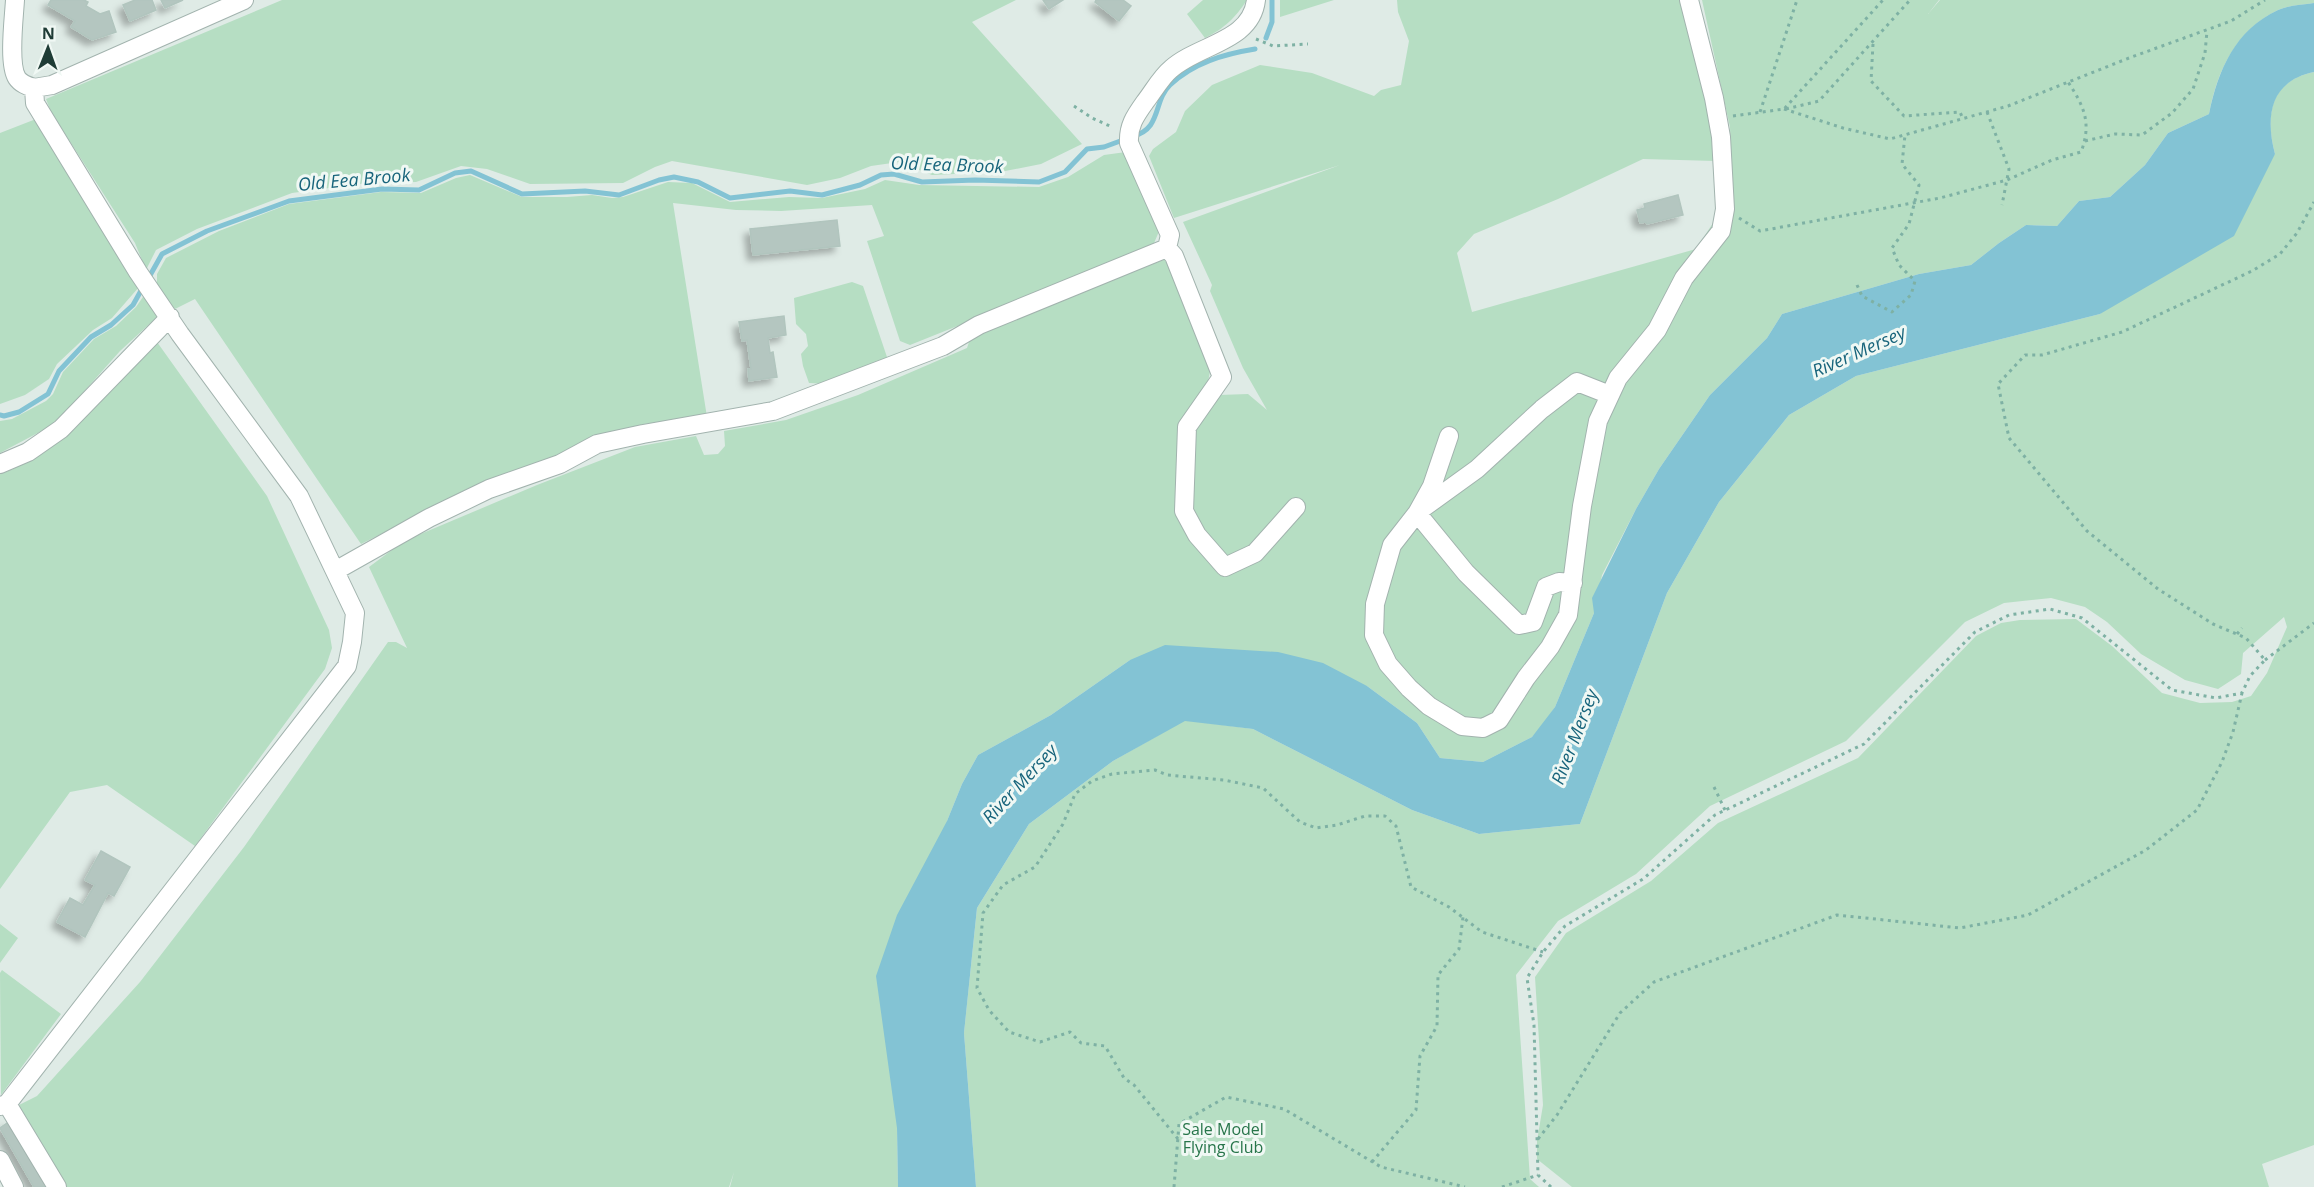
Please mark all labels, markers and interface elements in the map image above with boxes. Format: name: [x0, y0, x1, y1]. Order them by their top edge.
north arrow: [18, 18, 78, 78]
text: N: [42, 22, 55, 44]
water label: Old Eea Brook: [890, 150, 1005, 178]
water label: Old Eea Brook: [297, 162, 412, 196]
water label: River Mersey: [1808, 319, 1911, 382]
water label: River Mersey: [1545, 684, 1604, 788]
water label: River Mersey: [976, 737, 1063, 828]
park label: Sale Model Flying Club: [1182, 1118, 1264, 1158]

